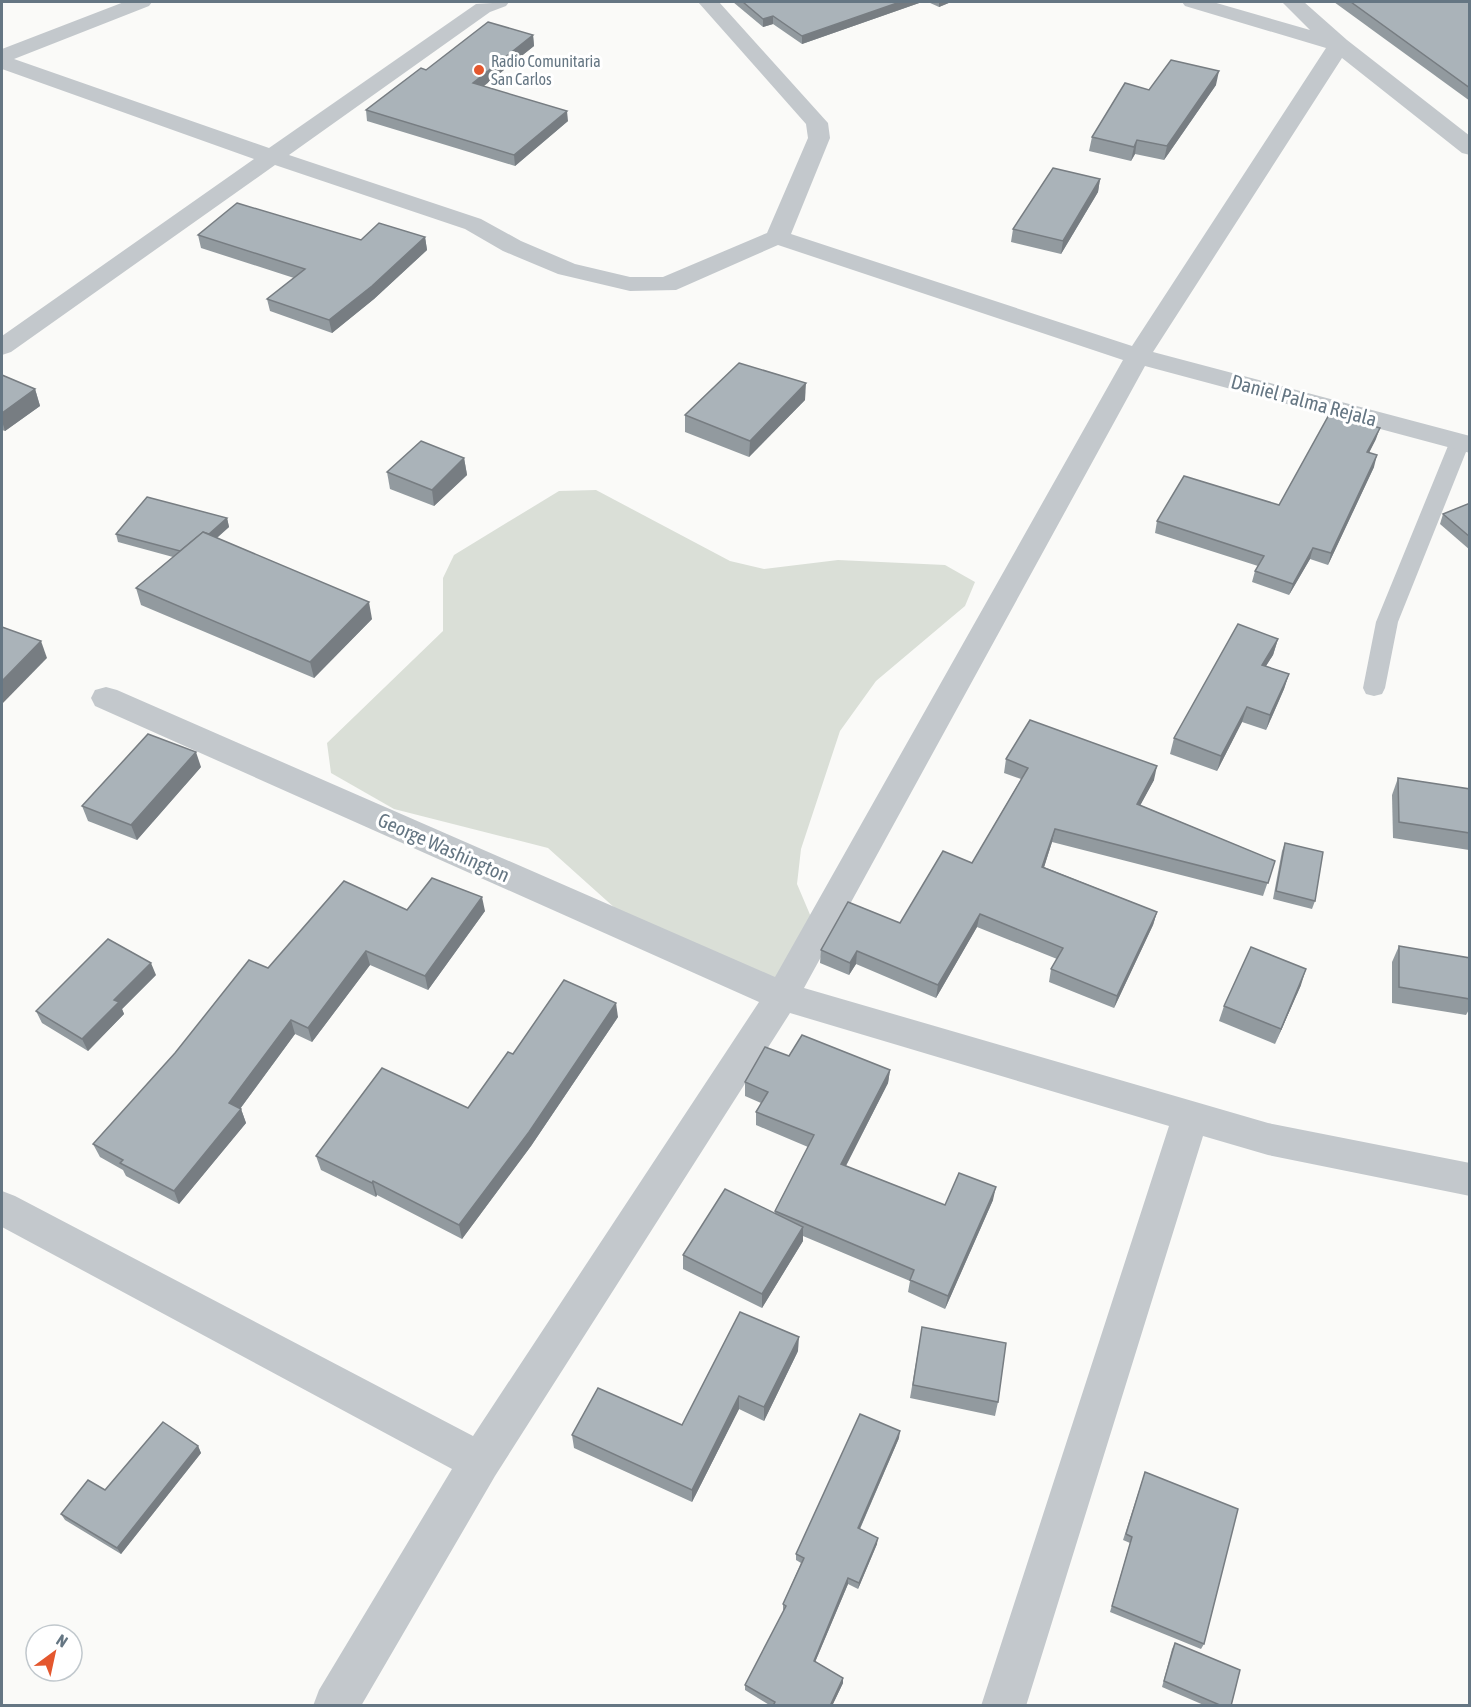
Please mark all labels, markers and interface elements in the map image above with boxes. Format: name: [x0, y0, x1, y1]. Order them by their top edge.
place label: Radio Comunitaria San Carlos: [491, 52, 601, 88]
marker: Radio Comunitaria San Carlos: [472, 63, 486, 77]
street label: Daniel Palma Rejala: [1229, 369, 1379, 431]
street label: George Washington: [375, 808, 513, 886]
north arrow: [24, 1623, 84, 1683]
text: N: [53, 1630, 71, 1651]

